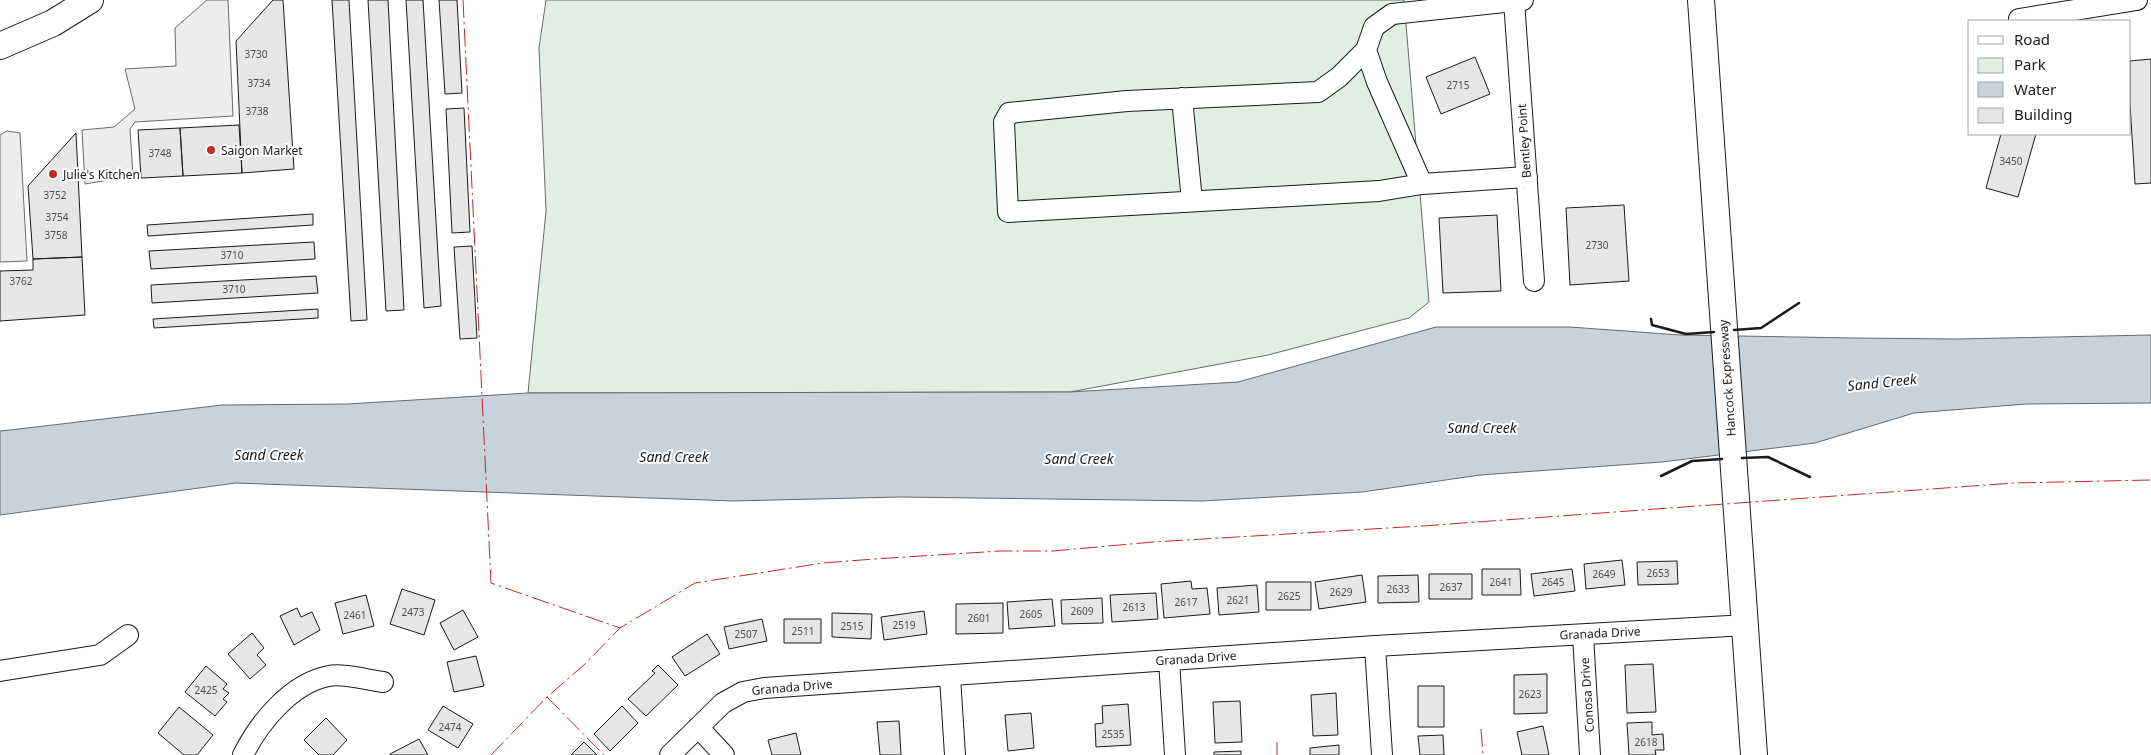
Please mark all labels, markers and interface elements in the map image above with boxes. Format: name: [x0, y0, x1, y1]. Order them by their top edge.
legend: [1968, 20, 2131, 135]
text: Road: [2014, 29, 2050, 49]
house number: 3730: [245, 47, 268, 61]
text: Park: [2014, 54, 2046, 74]
house number: 3734: [248, 76, 271, 90]
house number: 2715: [1447, 78, 1470, 92]
text: Water: [2014, 79, 2056, 99]
street label: Bentley Point: [1513, 103, 1535, 179]
house number: 3738: [246, 104, 269, 118]
text: Building: [2014, 104, 2072, 124]
place label: Saigon Market: [221, 142, 303, 159]
marker: Saigon Market: [205, 144, 217, 156]
house number: 3748: [149, 146, 172, 160]
house number: 3450: [2000, 154, 2023, 168]
place label: Julie's Kitchen: [62, 166, 140, 183]
marker: Julie's Kitchen: [47, 168, 59, 180]
house number: 3752: [44, 188, 67, 202]
house number: 3754: [46, 210, 69, 224]
house number: 3758: [45, 228, 68, 242]
house number: 2730: [1586, 238, 1609, 252]
house number: 3710: [221, 248, 244, 262]
house number: 3762: [10, 274, 33, 288]
house number: 3710: [223, 282, 246, 296]
street label: Hancock Expressway: [1714, 318, 1740, 437]
water label: Sand Creek: [1847, 369, 1919, 395]
water label: Sand Creek: [1447, 418, 1518, 437]
water label: Sand Creek: [234, 445, 305, 464]
water label: Sand Creek: [639, 447, 710, 466]
water label: Sand Creek: [1044, 449, 1115, 468]
house number: 2653: [1647, 566, 1670, 580]
house number: 2649: [1593, 567, 1616, 581]
house number: 2641: [1490, 575, 1512, 589]
house number: 2645: [1542, 575, 1565, 589]
house number: 2637: [1440, 580, 1463, 594]
house number: 2633: [1387, 582, 1410, 596]
house number: 2629: [1330, 585, 1353, 599]
house number: 2625: [1278, 589, 1301, 603]
house number: 2621: [1227, 593, 1249, 607]
house number: 2617: [1175, 595, 1198, 609]
house number: 2613: [1123, 600, 1146, 614]
house number: 2609: [1071, 604, 1094, 618]
house number: 2473: [402, 605, 425, 619]
house number: 2605: [1020, 607, 1043, 621]
house number: 2461: [344, 608, 366, 622]
house number: 2601: [968, 611, 990, 625]
house number: 2519: [893, 618, 916, 632]
house number: 2515: [841, 619, 864, 633]
street label: Granada Drive: [1559, 622, 1641, 644]
house number: 2511: [792, 624, 814, 638]
house number: 2507: [735, 627, 758, 641]
street label: Granada Drive: [1155, 647, 1237, 669]
street label: Conosa Drive: [1576, 657, 1598, 733]
street label: Granada Drive: [751, 675, 833, 699]
house number: 2425: [195, 683, 218, 697]
house number: 2623: [1519, 687, 1542, 701]
house number: 2474: [439, 720, 462, 734]
house number: 2535: [1102, 727, 1125, 741]
house number: 2618: [1635, 735, 1658, 749]

